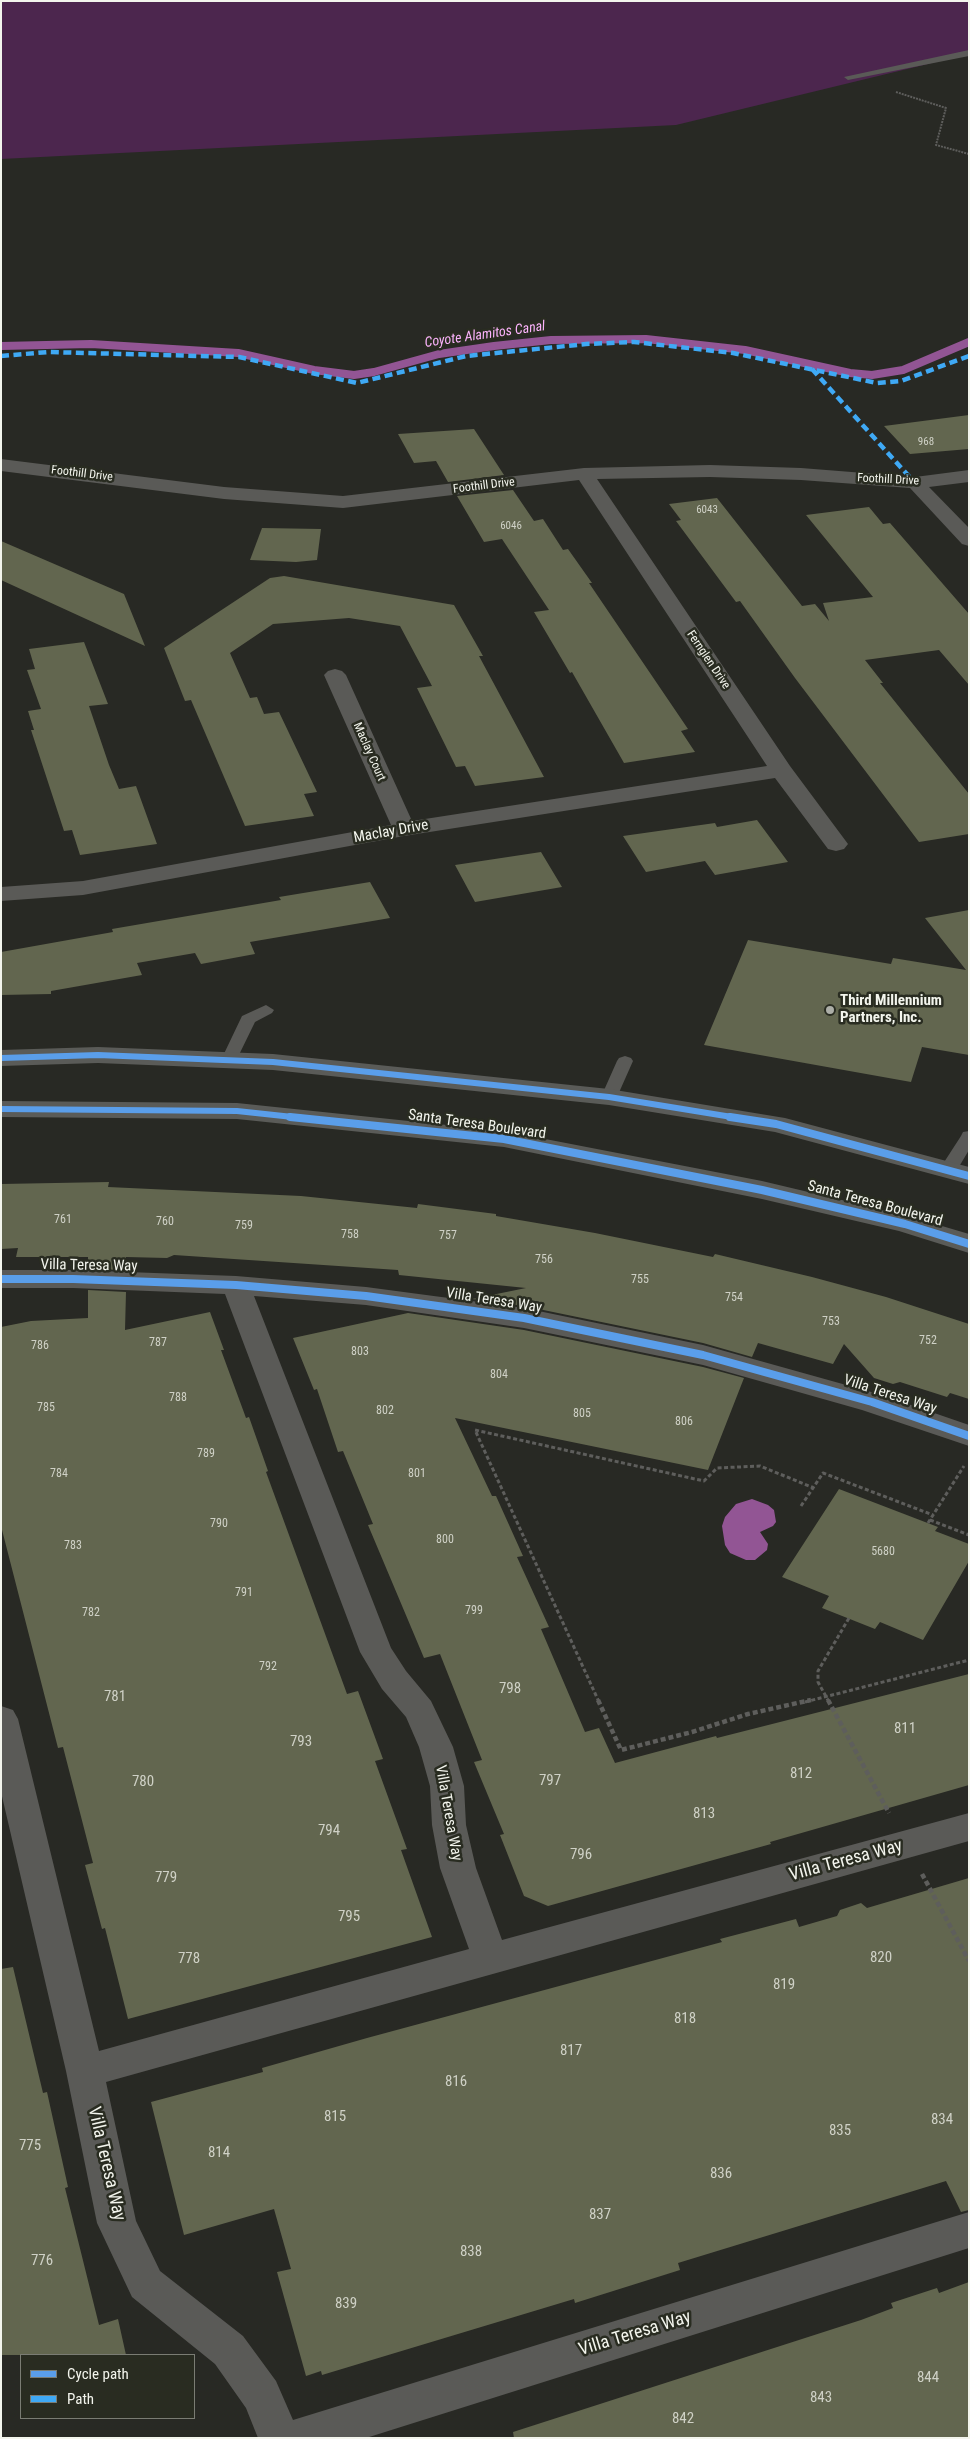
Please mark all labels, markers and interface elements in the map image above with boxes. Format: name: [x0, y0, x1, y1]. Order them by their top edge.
water label: Coyote Alamitos Canal: [424, 318, 546, 352]
house number: 968: [918, 435, 934, 449]
street label: Foothill Drive: [50, 463, 114, 485]
street label: Foothill Drive: [857, 471, 919, 489]
street label: Foothill Drive: [452, 475, 516, 497]
house number: 6043: [696, 503, 718, 517]
house number: 6046: [500, 519, 522, 533]
street label: Fernglen Drive: [683, 628, 733, 692]
street label: Maclay Court: [350, 720, 388, 784]
street label: Maclay Drive: [352, 817, 430, 847]
place label: Third Millennium Partners, Inc.: [840, 992, 942, 1027]
marker: Third Millennium Partners, Inc.: [824, 1004, 836, 1016]
street label: Santa Teresa Boulevard: [407, 1106, 547, 1144]
street label: Santa Teresa Boulevard: [806, 1177, 944, 1231]
house number: 761: [54, 1213, 72, 1227]
house number: 760: [156, 1215, 174, 1229]
house number: 759: [235, 1219, 253, 1233]
house number: 758: [341, 1228, 359, 1242]
house number: 757: [439, 1229, 457, 1243]
house number: 756: [535, 1253, 553, 1267]
street label: Villa Teresa Way: [40, 1256, 138, 1276]
house number: 755: [631, 1273, 649, 1287]
street label: Villa Teresa Way: [445, 1285, 543, 1317]
house number: 754: [725, 1291, 743, 1305]
house number: 753: [822, 1315, 840, 1329]
house number: 752: [919, 1334, 937, 1348]
house number: 787: [149, 1336, 167, 1350]
house number: 786: [31, 1339, 49, 1353]
house number: 803: [351, 1345, 369, 1359]
house number: 804: [490, 1368, 508, 1382]
street label: Villa Teresa Way: [841, 1371, 939, 1419]
house number: 788: [169, 1391, 187, 1405]
house number: 785: [37, 1401, 55, 1415]
house number: 802: [376, 1404, 394, 1418]
house number: 805: [573, 1407, 591, 1421]
house number: 806: [675, 1415, 693, 1429]
house number: 789: [197, 1447, 215, 1461]
house number: 784: [50, 1467, 68, 1481]
house number: 801: [408, 1467, 426, 1481]
house number: 790: [210, 1517, 228, 1531]
house number: 800: [436, 1533, 454, 1547]
house number: 783: [64, 1539, 82, 1553]
house number: 5680: [871, 1545, 895, 1559]
house number: 791: [235, 1586, 253, 1600]
house number: 799: [465, 1604, 483, 1618]
house number: 782: [82, 1606, 100, 1620]
house number: 792: [259, 1660, 277, 1674]
house number: 798: [499, 1680, 521, 1698]
house number: 781: [104, 1688, 126, 1706]
house number: 811: [894, 1720, 916, 1738]
house number: 793: [290, 1733, 312, 1751]
street label: Villa Teresa Way: [431, 1764, 465, 1862]
house number: 812: [790, 1765, 812, 1783]
house number: 797: [539, 1772, 561, 1790]
house number: 780: [132, 1773, 154, 1791]
house number: 813: [693, 1805, 715, 1823]
house number: 794: [318, 1822, 340, 1840]
street label: Villa Teresa Way: [787, 1836, 905, 1886]
house number: 796: [570, 1846, 592, 1864]
house number: 779: [155, 1869, 177, 1887]
house number: 795: [338, 1908, 360, 1926]
house number: 820: [870, 1949, 892, 1967]
house number: 778: [178, 1950, 200, 1968]
house number: 819: [773, 1976, 795, 1994]
house number: 818: [674, 2010, 696, 2028]
house number: 817: [560, 2042, 582, 2060]
house number: 816: [445, 2073, 467, 2091]
street label: Villa Teresa Way: [82, 2105, 130, 2223]
house number: 815: [324, 2108, 346, 2126]
house number: 834: [931, 2111, 953, 2129]
house number: 835: [829, 2122, 851, 2140]
house number: 775: [19, 2137, 41, 2155]
house number: 814: [208, 2144, 230, 2162]
house number: 836: [710, 2165, 732, 2183]
house number: 837: [589, 2206, 611, 2224]
house number: 838: [460, 2243, 482, 2261]
house number: 776: [31, 2252, 53, 2270]
house number: 839: [335, 2295, 357, 2313]
street label: Villa Teresa Way: [576, 2307, 694, 2361]
legend: [20, 2354, 195, 2419]
text: Cycle path: [67, 2365, 129, 2383]
house number: 844: [917, 2369, 939, 2387]
house number: 843: [810, 2389, 832, 2407]
text: Path: [67, 2390, 94, 2408]
house number: 842: [672, 2410, 694, 2428]

